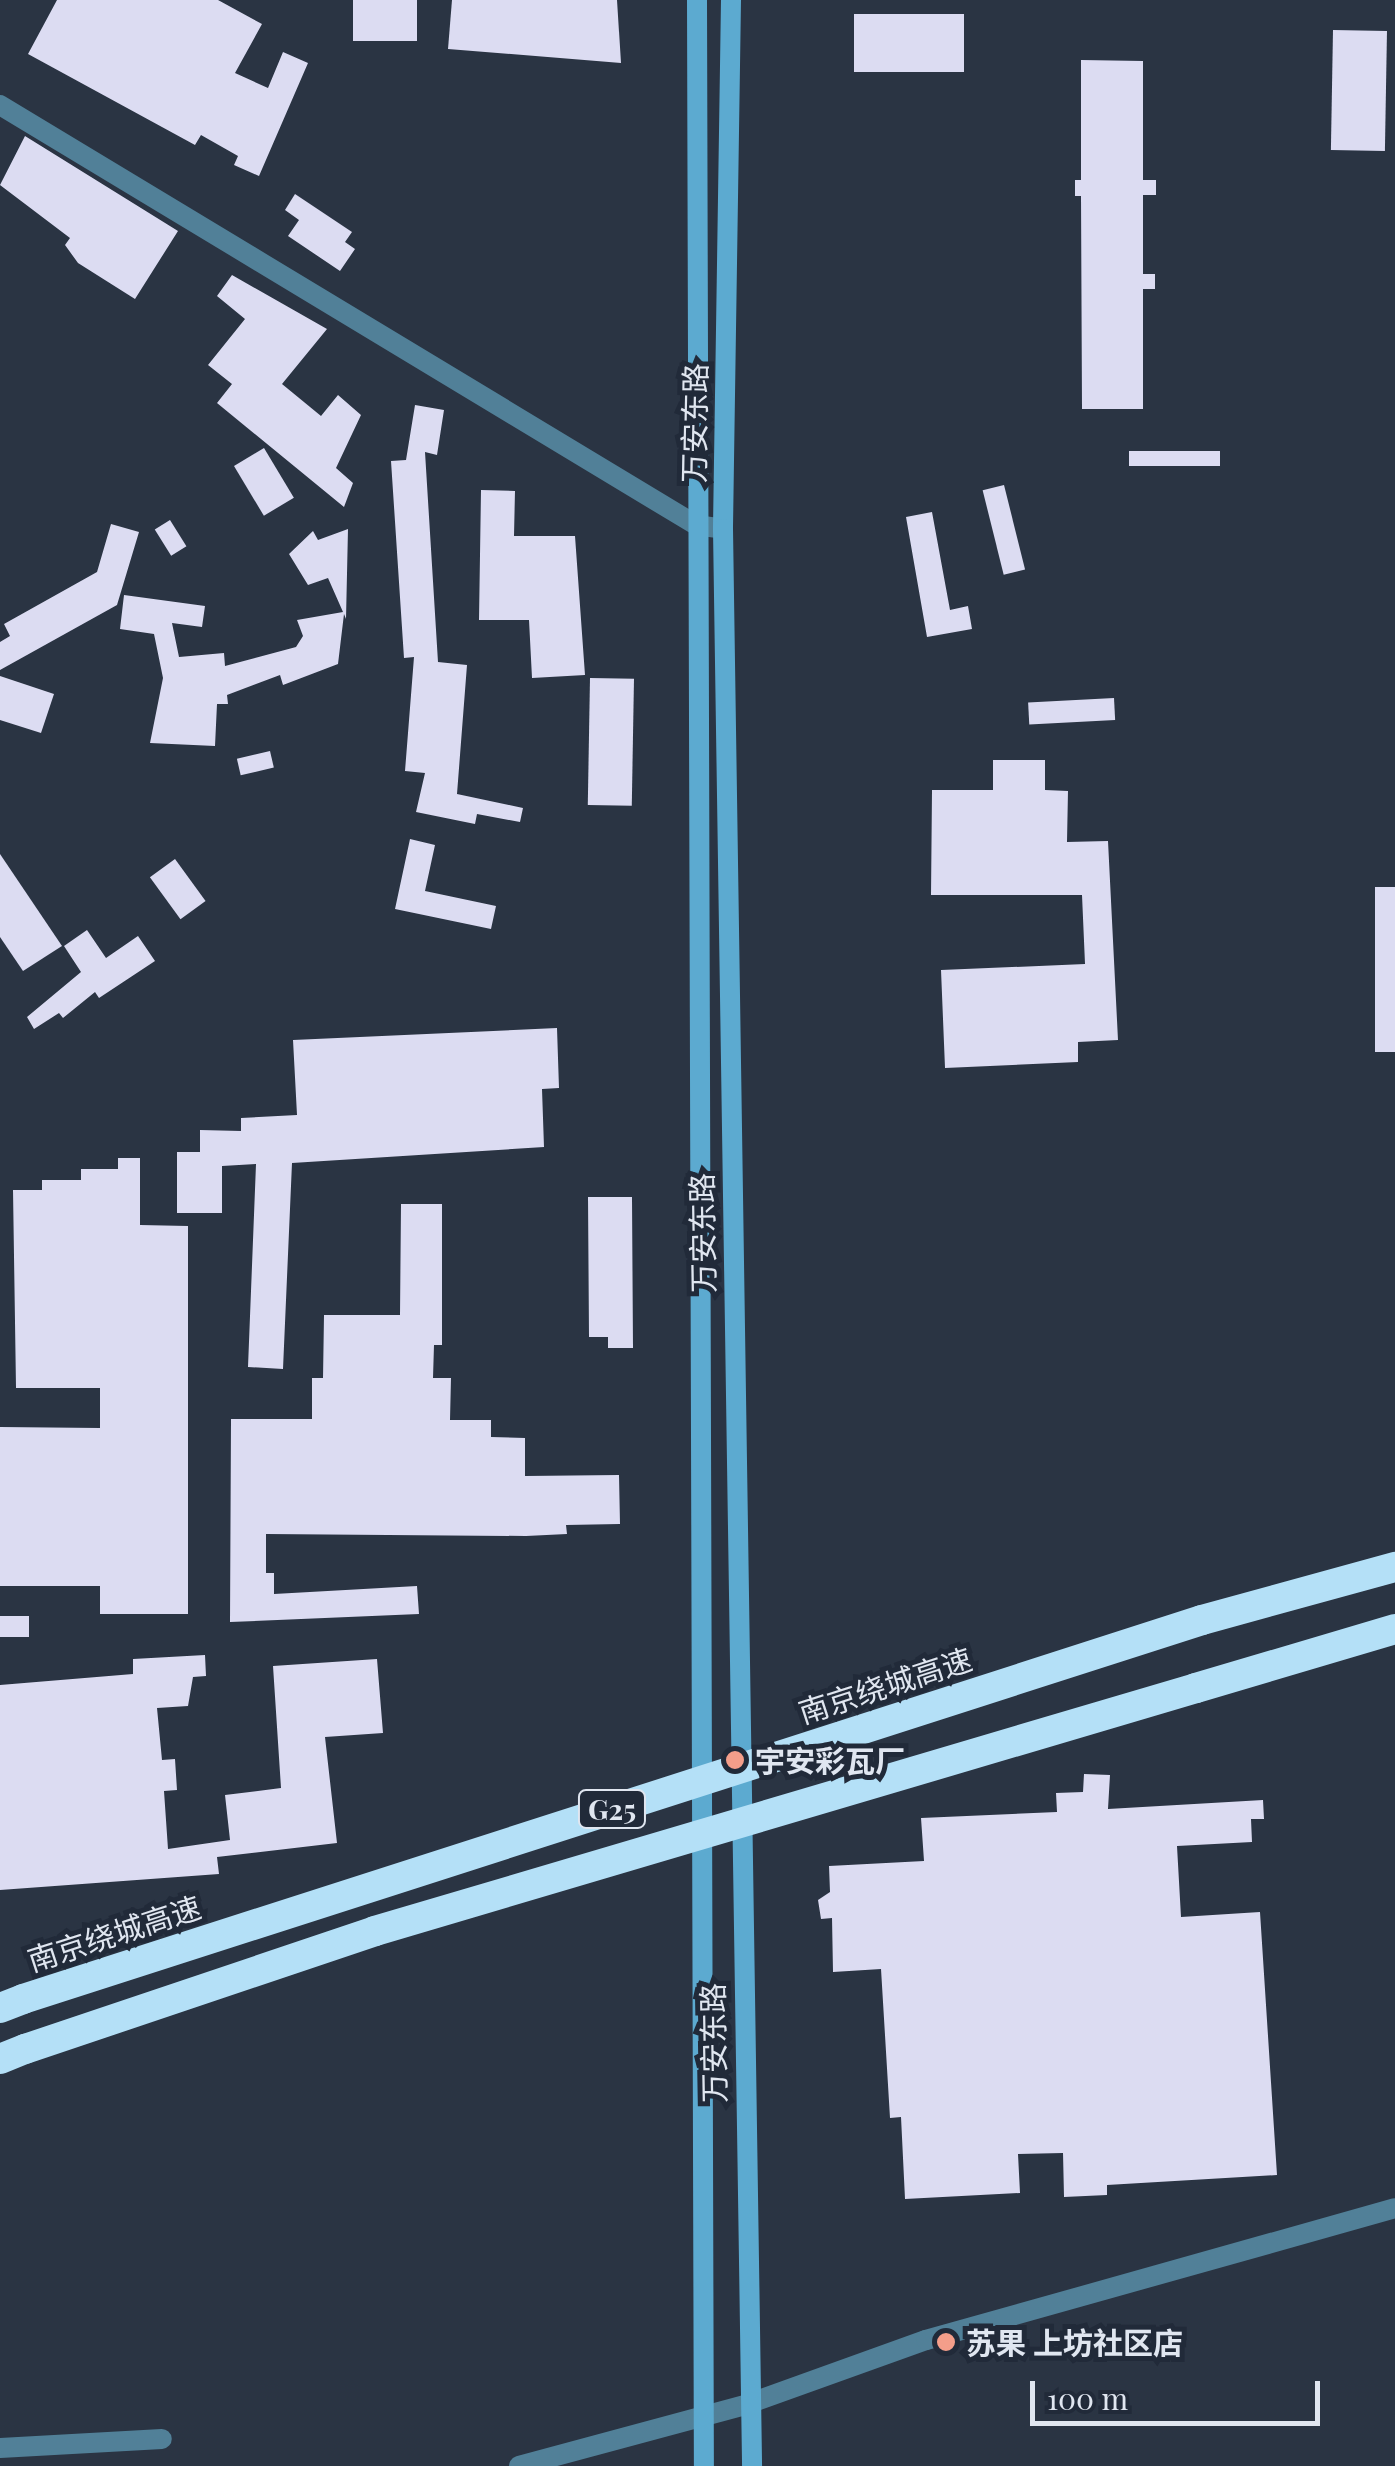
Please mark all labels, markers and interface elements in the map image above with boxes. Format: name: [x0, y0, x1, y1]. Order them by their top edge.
street label: 万安东路: [675, 363, 713, 483]
street label: 万安东路: [683, 1173, 721, 1293]
street label: 南京绕城高速: [794, 1640, 976, 1730]
place label: 宇安彩瓦厂: [755, 1742, 905, 1778]
marker: 宇安彩瓦厂: [724, 1749, 746, 1771]
road number: G25: [577, 1786, 647, 1832]
street label: 南京绕城高速: [23, 1888, 205, 1978]
street label: 万安东路: [694, 1983, 732, 2103]
place label: 苏果 上坊社区店: [966, 2324, 1183, 2360]
marker: 苏果 上坊社区店: [935, 2331, 957, 2353]
scale bar: [1035, 2361, 1325, 2423]
text: 100 m: [1047, 2378, 1128, 2418]

